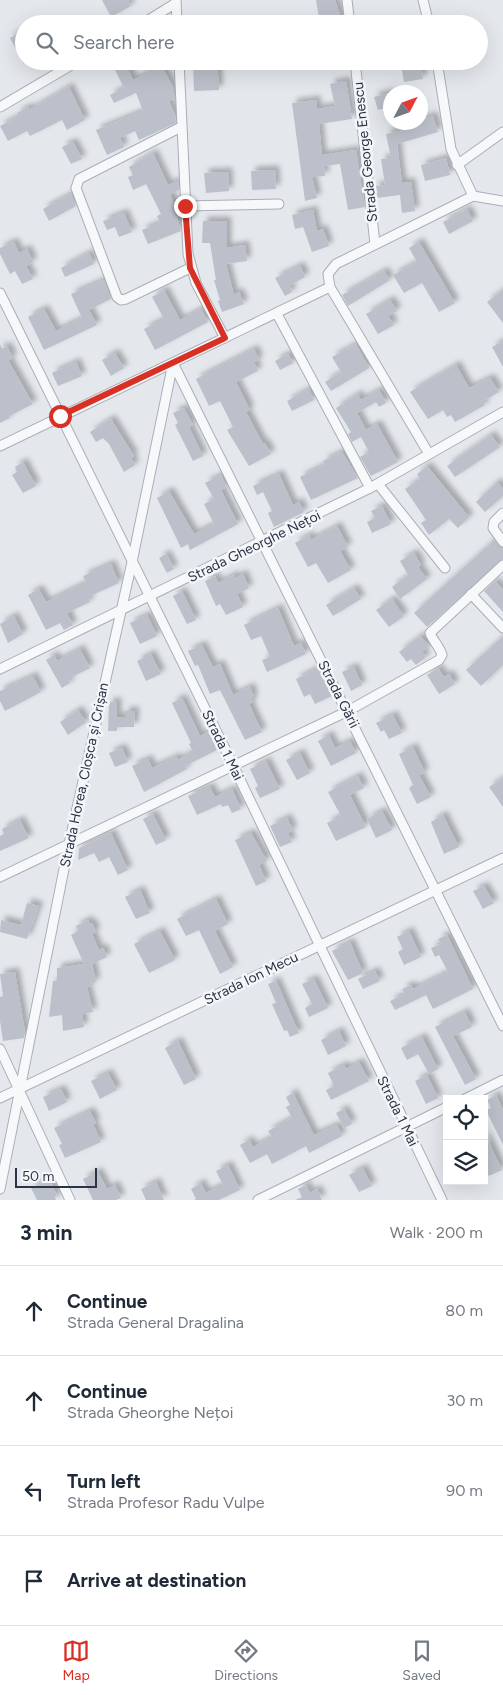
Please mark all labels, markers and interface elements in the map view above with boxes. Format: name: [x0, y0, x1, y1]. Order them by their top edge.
search box: [15, 15, 488, 70]
icon: search: [33, 29, 61, 57]
text: Search here: [73, 31, 175, 54]
street label: Strada George Enescu: [350, 81, 381, 223]
north arrow: [383, 85, 428, 130]
route end: [174, 195, 197, 218]
route start: [49, 405, 72, 428]
street label: Strada Gheorghe Nețoi: [185, 507, 323, 586]
street label: Strada Gării: [314, 658, 363, 731]
street label: Strada Horea, Cloșca și Crișan: [57, 681, 112, 869]
street label: Strada 1 Mai: [198, 707, 247, 783]
street label: Strada Ion Mecu: [201, 948, 301, 1009]
street label: Strada 1 Mai: [373, 1073, 422, 1149]
map controls: [443, 1095, 488, 1185]
button: locate: [443, 1095, 488, 1140]
button: layers: [443, 1140, 488, 1185]
scale bar: [15, 1165, 98, 1188]
text: 50 m: [22, 1168, 54, 1185]
text: 3 min: [20, 1220, 72, 1245]
text: Walk · 200 m: [390, 1223, 483, 1242]
text: Continue: [67, 1290, 147, 1313]
icon: ahead: [20, 1297, 48, 1325]
text: 80 m: [445, 1301, 483, 1320]
text: Strada General Dragalina: [67, 1313, 244, 1332]
text: Continue: [67, 1380, 147, 1403]
icon: ahead: [20, 1387, 48, 1415]
text: 30 m: [446, 1391, 483, 1410]
text: Strada Gheorghe Nețoi: [67, 1403, 234, 1422]
text: Turn left: [67, 1470, 141, 1493]
icon: left: [20, 1477, 48, 1505]
text: 90 m: [446, 1481, 483, 1500]
text: Strada Profesor Radu Vulpe: [67, 1493, 265, 1512]
icon: arrive: [20, 1567, 48, 1595]
text: Arrive at destination: [67, 1569, 246, 1592]
tab: Map: [62, 1637, 90, 1684]
tab: Directions: [214, 1637, 278, 1684]
tab: Saved: [402, 1637, 441, 1684]

